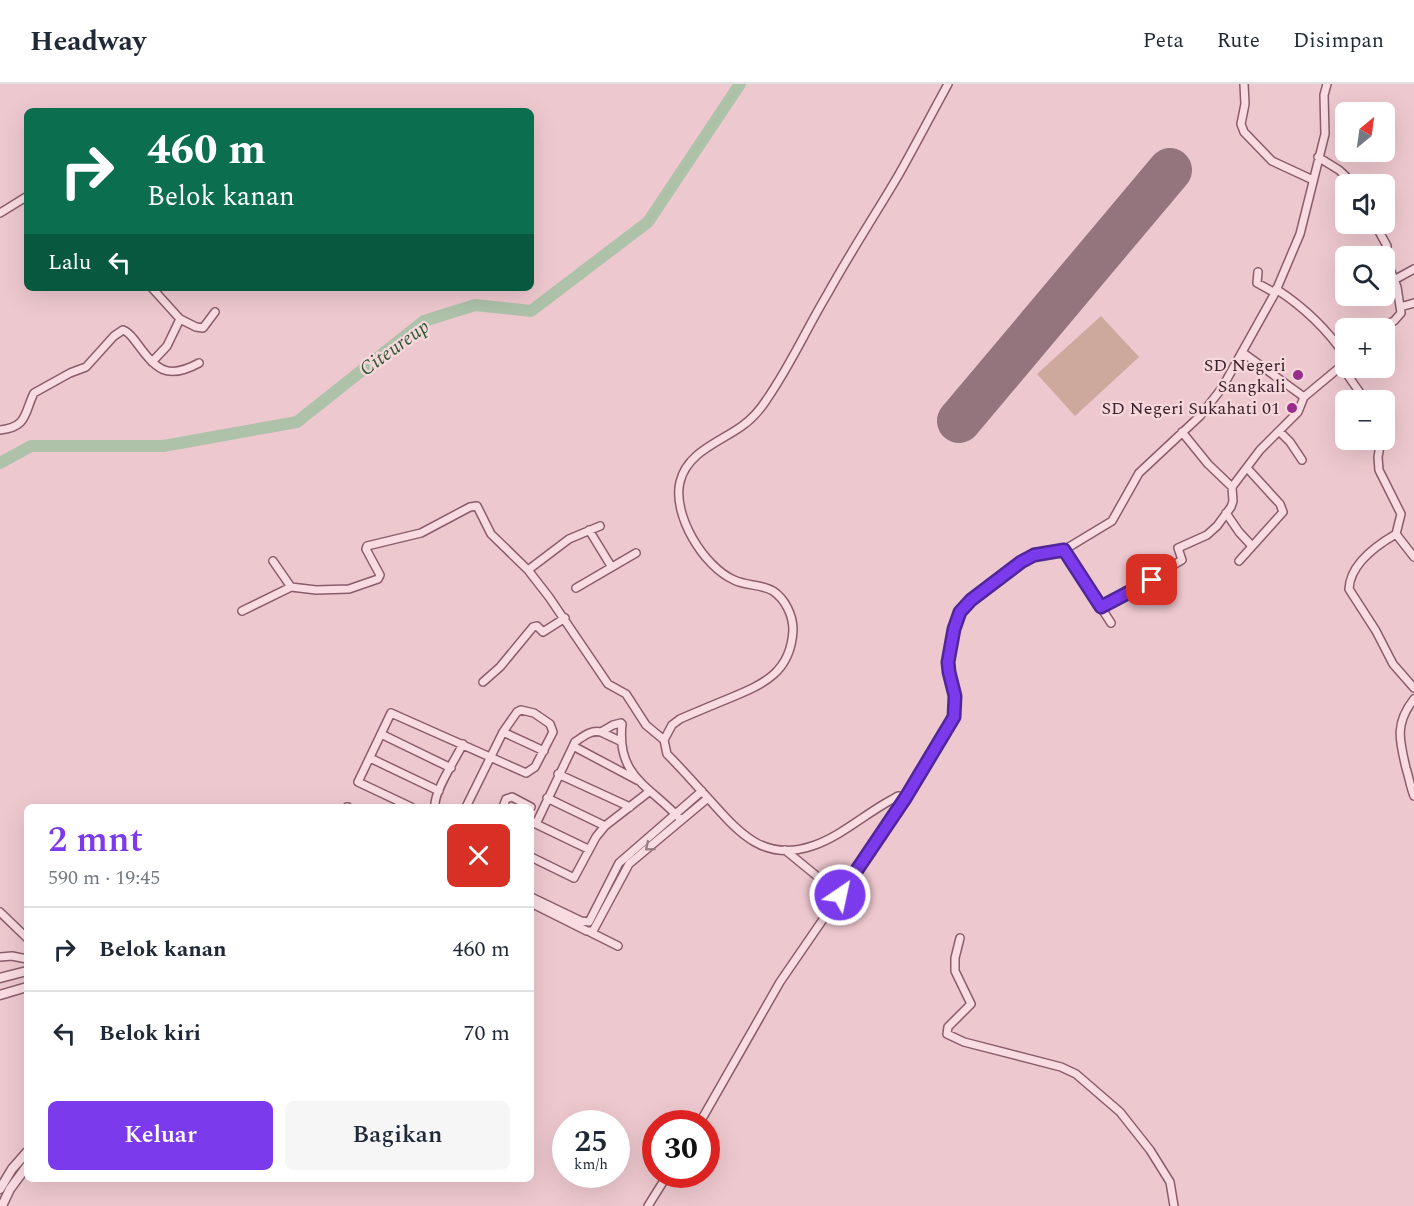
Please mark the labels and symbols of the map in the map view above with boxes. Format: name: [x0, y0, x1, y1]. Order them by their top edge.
north arrow: [1335, 102, 1395, 162]
water label: Citeureup: [353, 312, 436, 384]
place label: SD Negeri Sangkali: [1204, 352, 1286, 400]
marker: SD Negeri Sangkali: [1291, 368, 1305, 382]
place label: SD Negeri Sukahati 01: [1101, 395, 1280, 422]
marker: SD Negeri Sukahati 01: [1285, 401, 1299, 415]
pin: [1126, 554, 1177, 605]
one-way arrow: [645, 840, 656, 851]
position arrow: [808, 863, 872, 927]
speed limit sign: 30: [642, 1110, 720, 1188]

